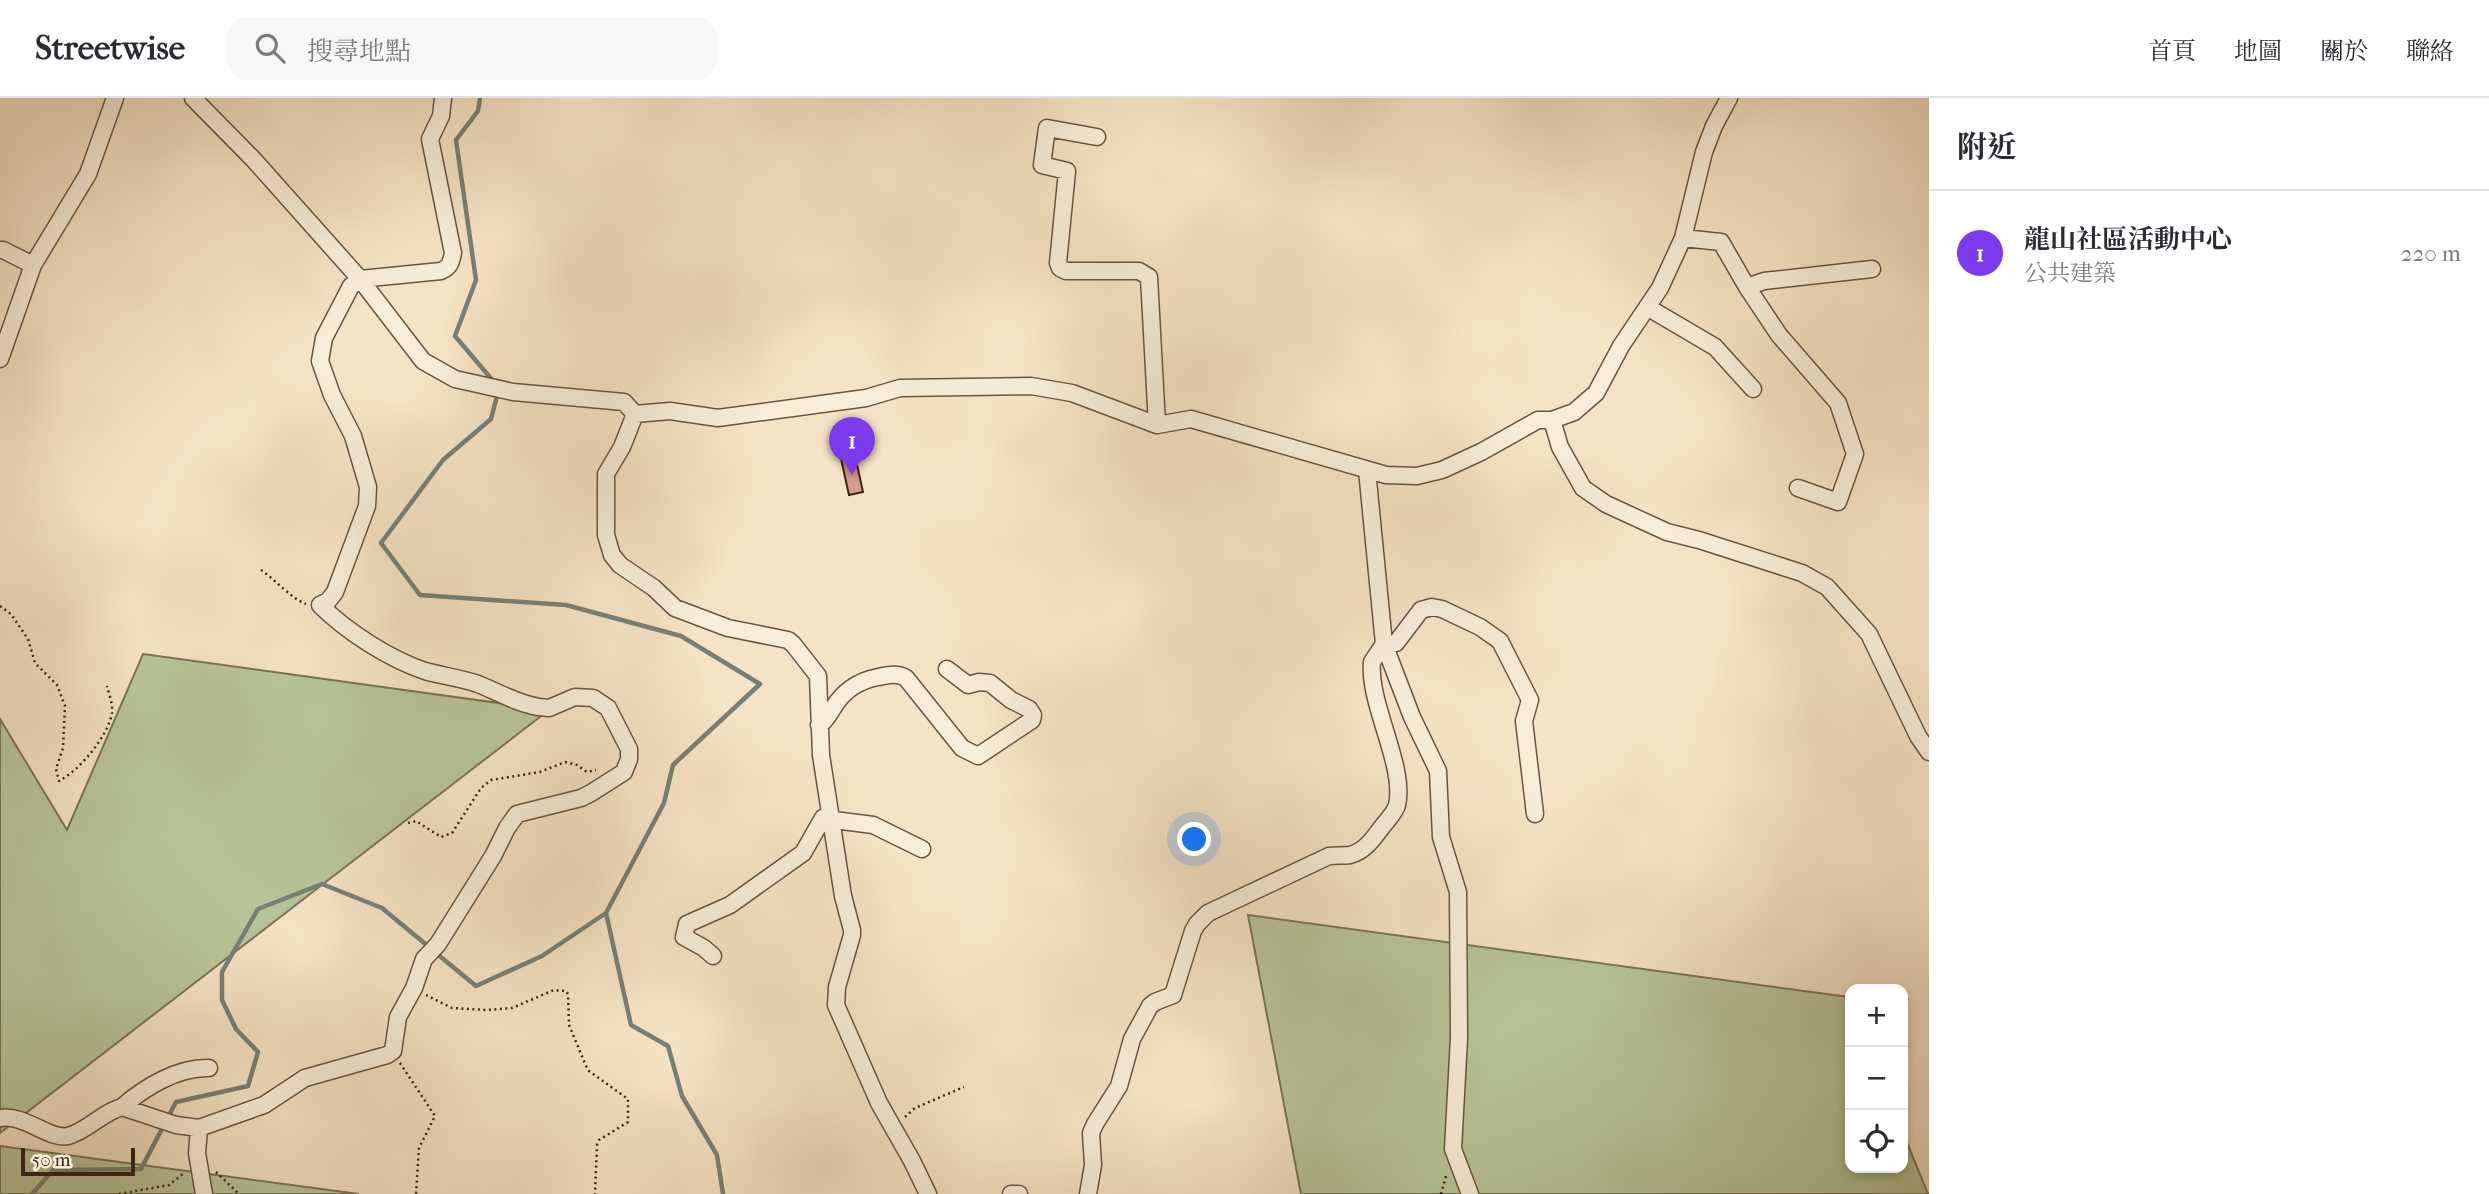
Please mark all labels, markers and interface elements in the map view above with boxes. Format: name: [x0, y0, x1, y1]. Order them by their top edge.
search box: [227, 17, 717, 80]
text: Streetwise: [35, 29, 185, 68]
icon: search: [251, 29, 289, 67]
text: 搜尋地點: [307, 36, 411, 67]
text: 首頁: [2148, 37, 2196, 65]
text: 地圖: [2234, 37, 2282, 65]
text: 關於: [2320, 37, 2368, 65]
text: 聯絡: [2406, 37, 2454, 65]
text: 附近: [1957, 130, 2017, 165]
text: 龍山社區活動中心: [2024, 224, 2232, 255]
text: 1: [1976, 240, 1984, 267]
text: 220 m: [2401, 240, 2461, 267]
text: 公共建築: [2024, 260, 2116, 287]
pin: 1: [829, 417, 875, 475]
your location: [1177, 822, 1211, 856]
map controls: [1845, 984, 1908, 1173]
button: +: [1845, 984, 1908, 1047]
button: −: [1845, 1047, 1908, 1110]
button: locate: [1845, 1110, 1908, 1173]
scale bar: [21, 1145, 135, 1177]
text: 50 m: [32, 1149, 71, 1171]

